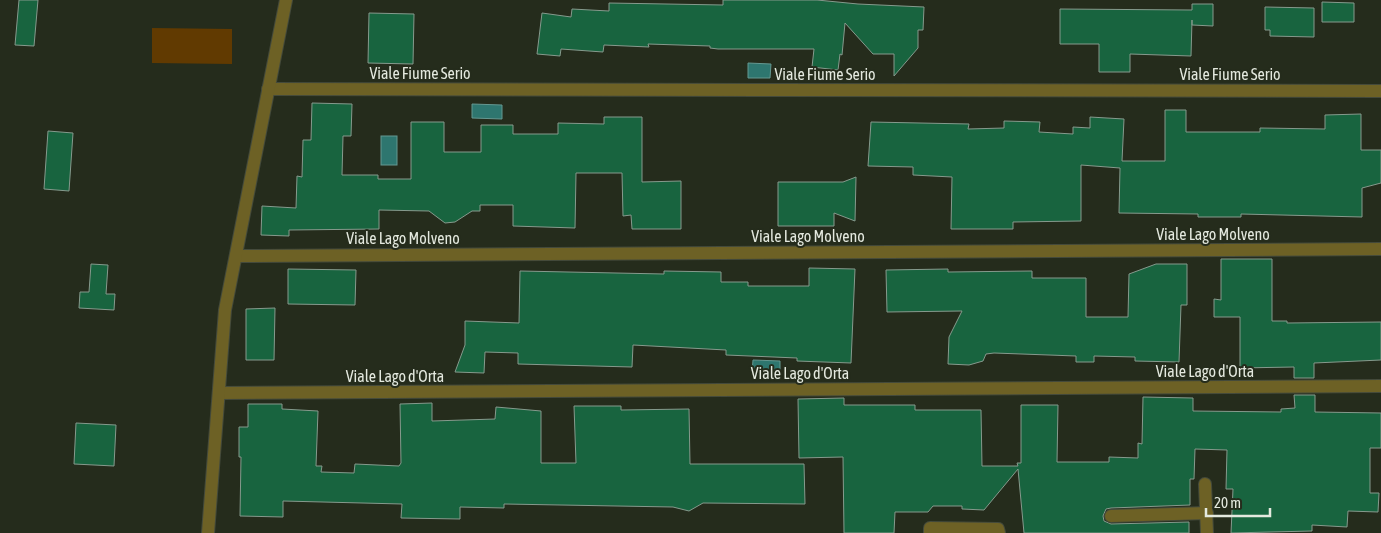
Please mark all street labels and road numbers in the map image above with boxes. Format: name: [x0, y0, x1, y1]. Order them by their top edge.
street label: Viale Fiume Serio: [369, 64, 471, 82]
street label: Viale Fiume Serio: [774, 65, 876, 83]
street label: Viale Fiume Serio: [1179, 65, 1281, 83]
street label: Viale Lago Molveno: [1156, 225, 1270, 244]
street label: Viale Lago Molveno: [751, 227, 865, 246]
street label: Viale Lago Molveno: [346, 229, 460, 248]
street label: Viale Lago d'Orta: [1156, 362, 1254, 381]
street label: Viale Lago d'Orta: [751, 364, 849, 383]
street label: Viale Lago d'Orta: [346, 367, 444, 386]

